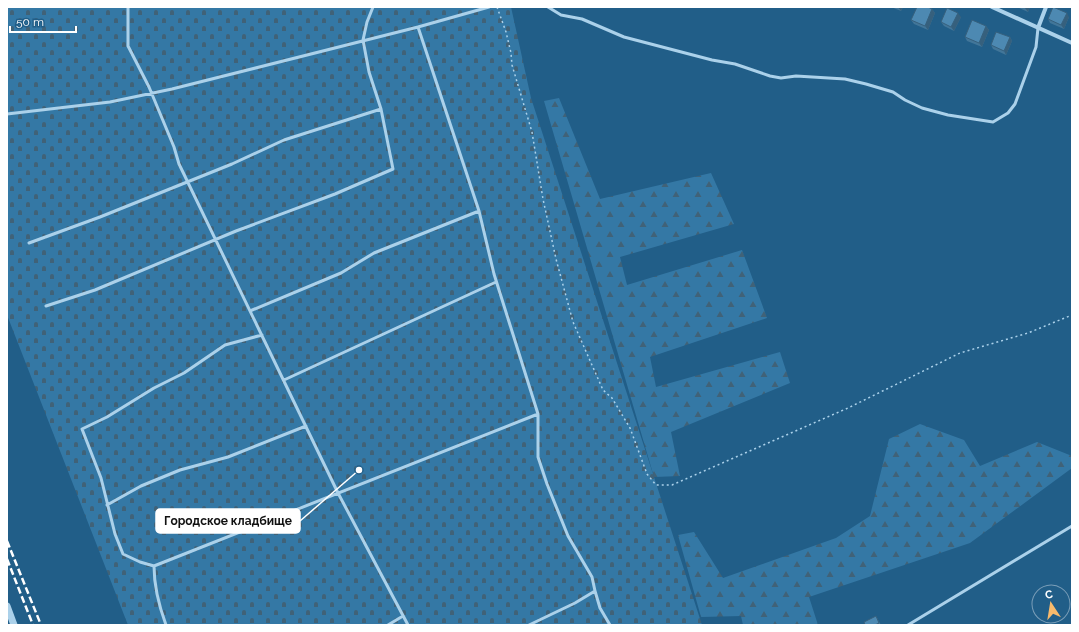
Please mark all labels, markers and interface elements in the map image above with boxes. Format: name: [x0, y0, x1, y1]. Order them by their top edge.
scale bar: [10, 8, 76, 34]
text: 50 m: [16, 15, 44, 29]
callout: Городское кладбище: [156, 509, 300, 533]
text: Городское кладбище: [164, 514, 292, 528]
north arrow: [1031, 584, 1071, 624]
text: С: [1044, 587, 1055, 602]

